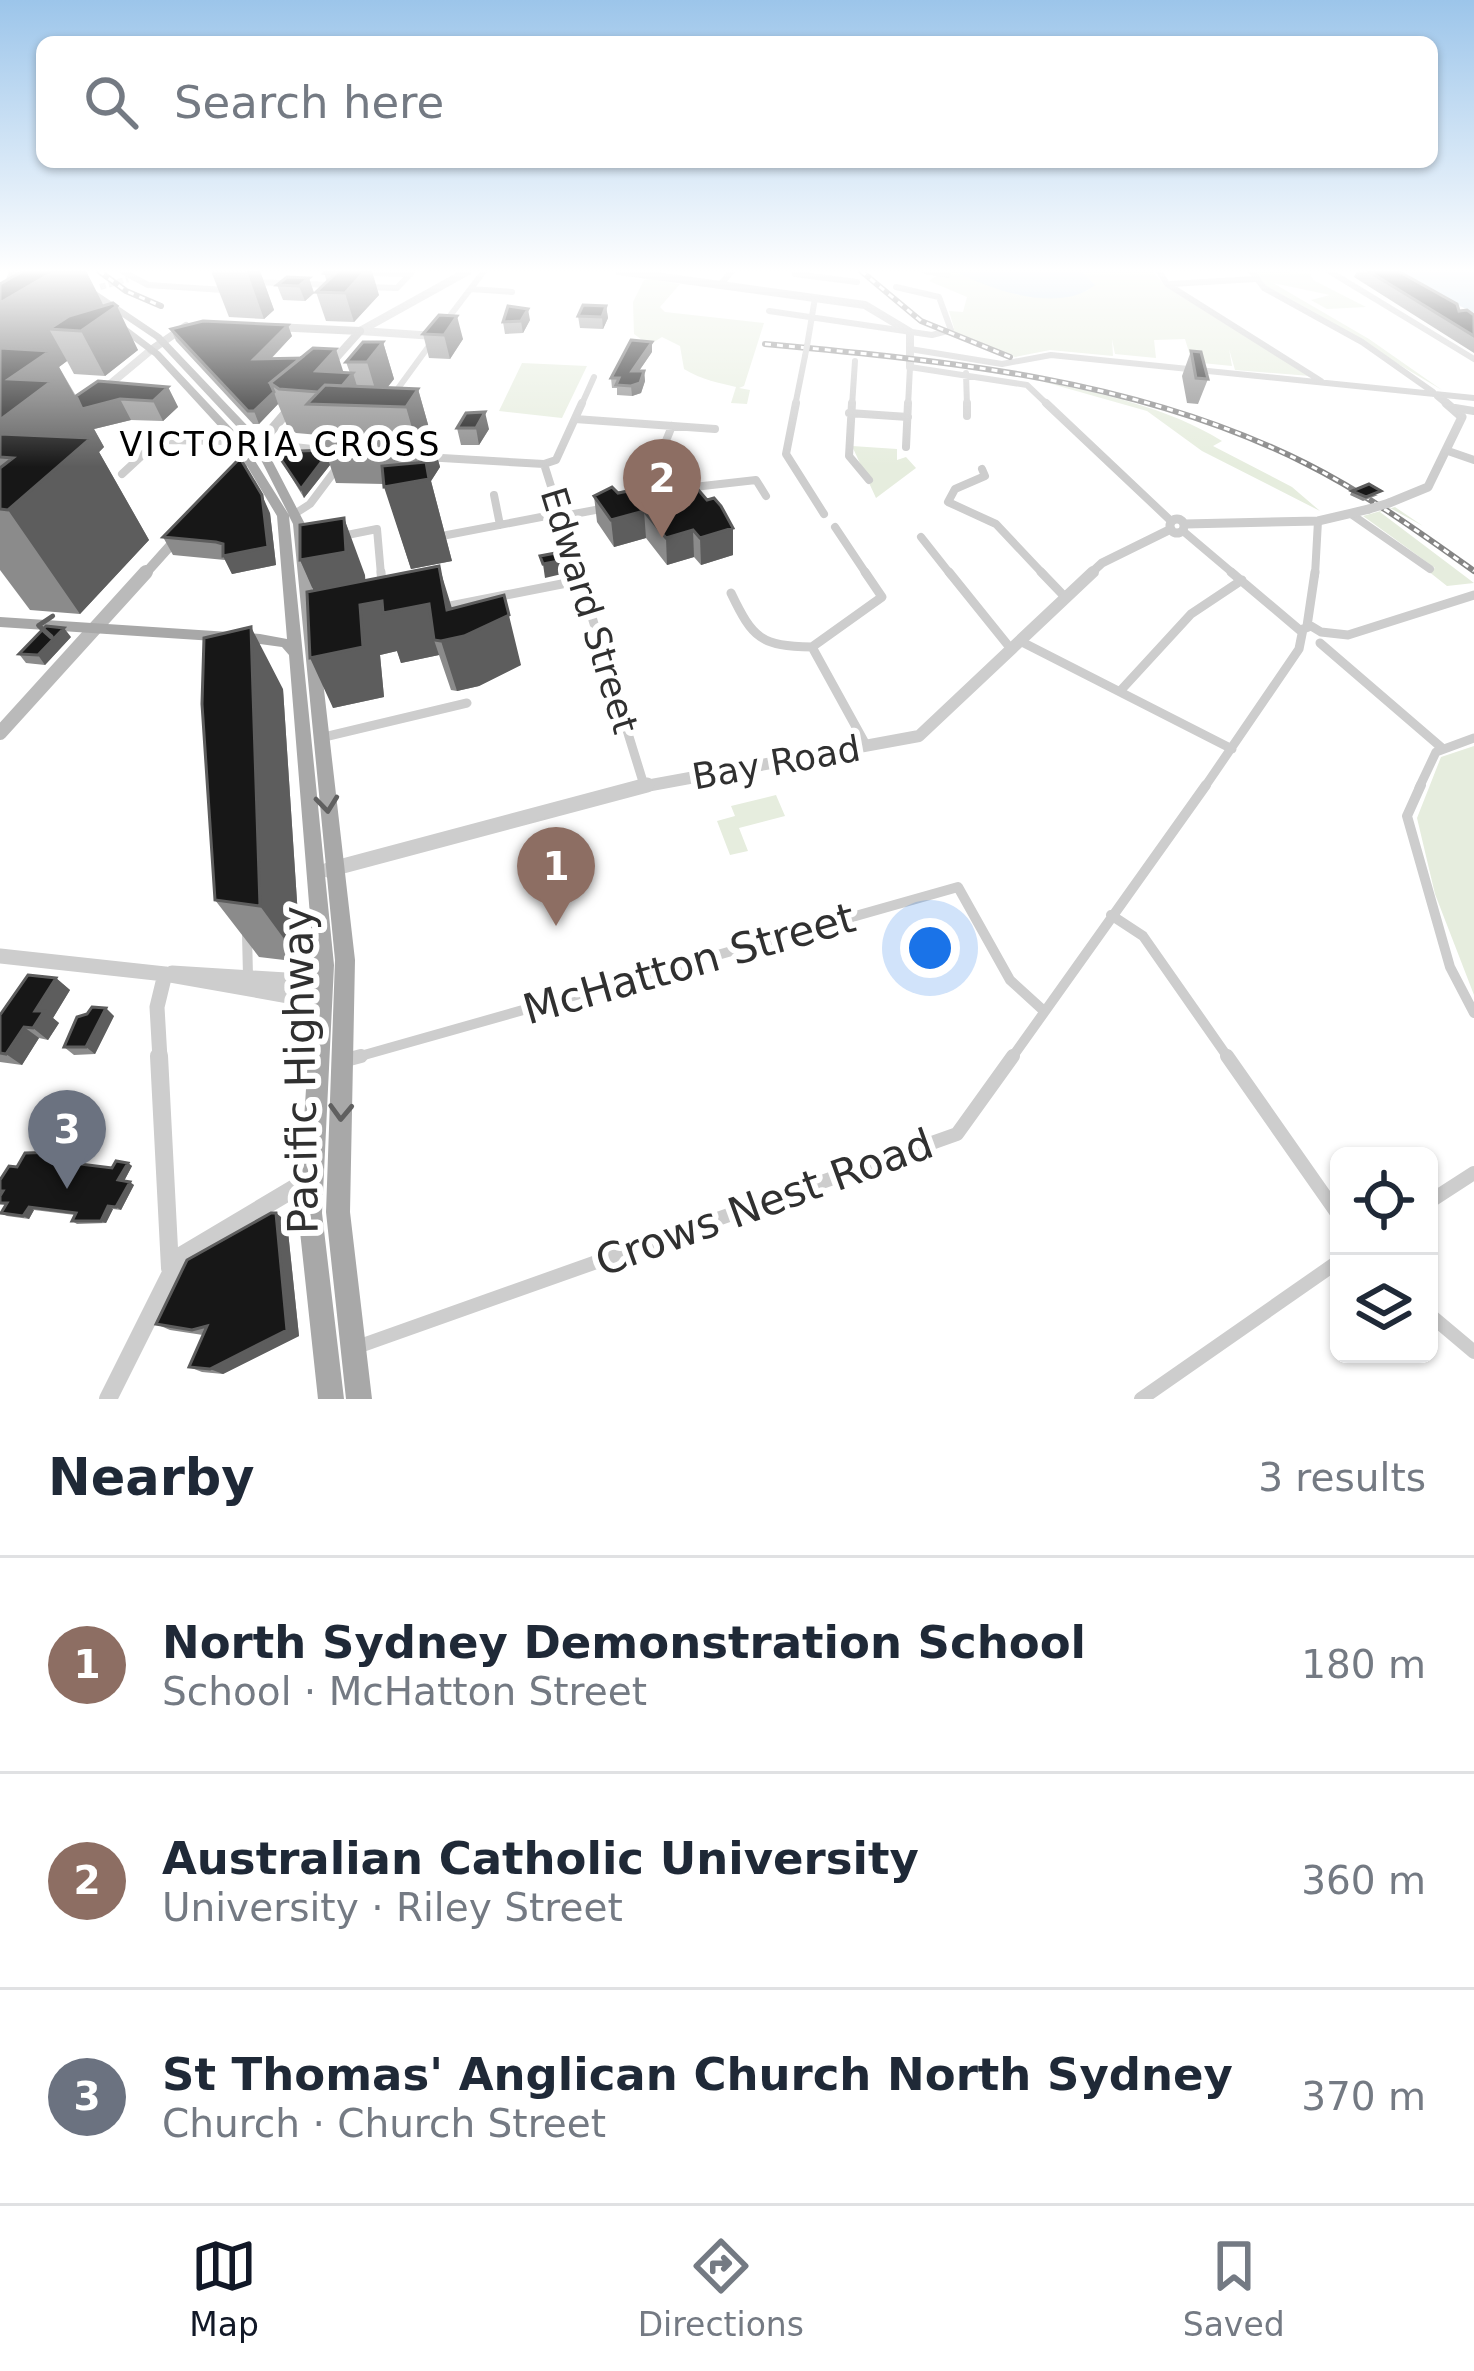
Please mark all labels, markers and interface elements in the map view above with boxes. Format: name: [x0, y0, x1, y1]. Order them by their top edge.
search box: [36, 36, 1438, 168]
icon: search: [78, 69, 144, 135]
text: Search here: [174, 76, 444, 129]
district label: VICTORIA CROSS: [119, 425, 443, 464]
pin: 2: [623, 439, 701, 538]
street label: Edward Street: [533, 482, 646, 738]
one-way arrow: [36, 613, 55, 639]
street label: Bay Road: [689, 728, 863, 797]
one-way arrow: [314, 794, 340, 813]
pin: 1: [517, 827, 595, 926]
street label: McHatton Street: [518, 893, 861, 1034]
street label: Pacific Highway: [273, 905, 328, 1235]
your location: [900, 918, 960, 978]
pin: 3: [28, 1090, 106, 1189]
one-way arrow: [328, 1103, 354, 1122]
street label: Crows Nest Road: [589, 1119, 939, 1286]
map controls: [1330, 1147, 1438, 1363]
button: locate: [1330, 1147, 1438, 1255]
button: layers: [1330, 1255, 1438, 1363]
text: Nearby: [48, 1448, 255, 1507]
text: 3 results: [1258, 1455, 1426, 1500]
text: North Sydney Demonstration School: [162, 1616, 1086, 1669]
text: 1: [73, 1642, 101, 1687]
text: 180 m: [1301, 1642, 1426, 1687]
text: School · McHatton Street: [162, 1669, 647, 1714]
text: Australian Catholic University: [162, 1832, 919, 1885]
text: 2: [73, 1858, 101, 1903]
text: 360 m: [1301, 1858, 1426, 1903]
text: University · Riley Street: [162, 1885, 623, 1930]
text: St Thomas' Anglican Church North Sydney: [162, 2048, 1233, 2101]
text: 3: [73, 2074, 101, 2119]
text: 370 m: [1301, 2074, 1426, 2119]
text: Church · Church Street: [162, 2101, 606, 2146]
tab: Map: [189, 2233, 259, 2344]
tab: Directions: [638, 2233, 804, 2344]
tab: Saved: [1183, 2233, 1285, 2344]

